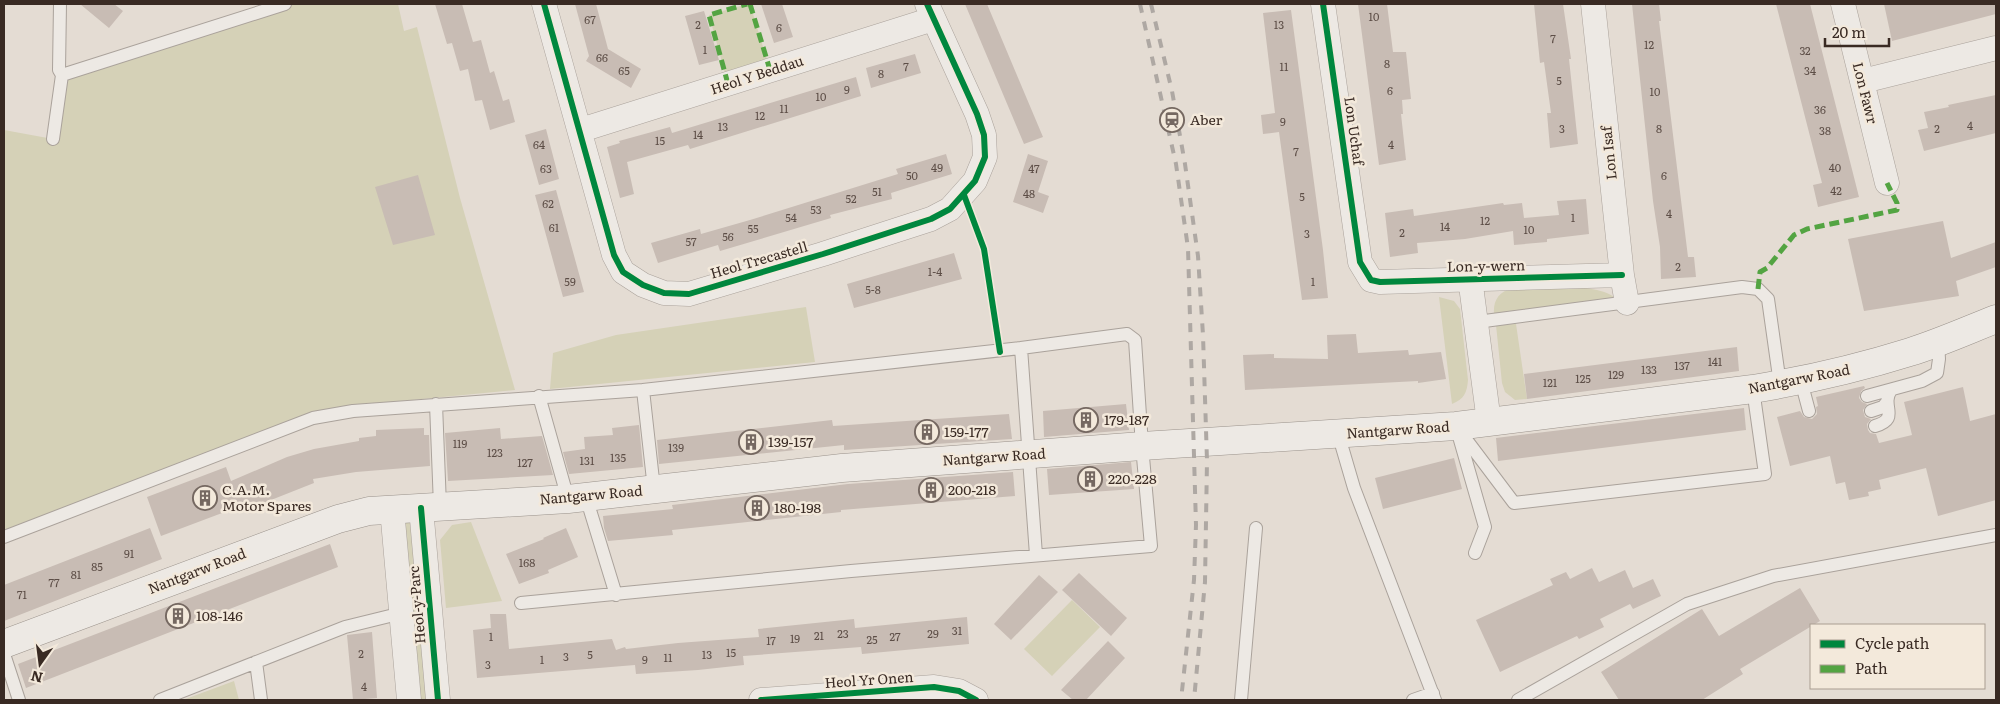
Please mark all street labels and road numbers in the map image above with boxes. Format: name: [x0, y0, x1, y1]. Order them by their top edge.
street label: Heol Y Beddau: [708, 50, 806, 99]
street label: Lon Fawr: [1849, 60, 1883, 126]
street label: Lon Uchaf: [1340, 95, 1370, 168]
street label: Lon Isaf: [1595, 124, 1621, 181]
street label: Heol Trecastell: [708, 235, 810, 283]
street label: Lon-y-wern: [1447, 254, 1525, 276]
street label: Nantgarw Road: [1746, 358, 1852, 398]
street label: Nantgarw Road: [1346, 415, 1451, 443]
street label: Nantgarw Road: [942, 442, 1047, 470]
street label: Nantgarw Road: [539, 479, 644, 508]
street label: Nantgarw Road: [145, 542, 249, 598]
street label: Heol-y-Parc: [403, 565, 429, 645]
street label: Heol Yr Onen: [824, 666, 914, 692]

